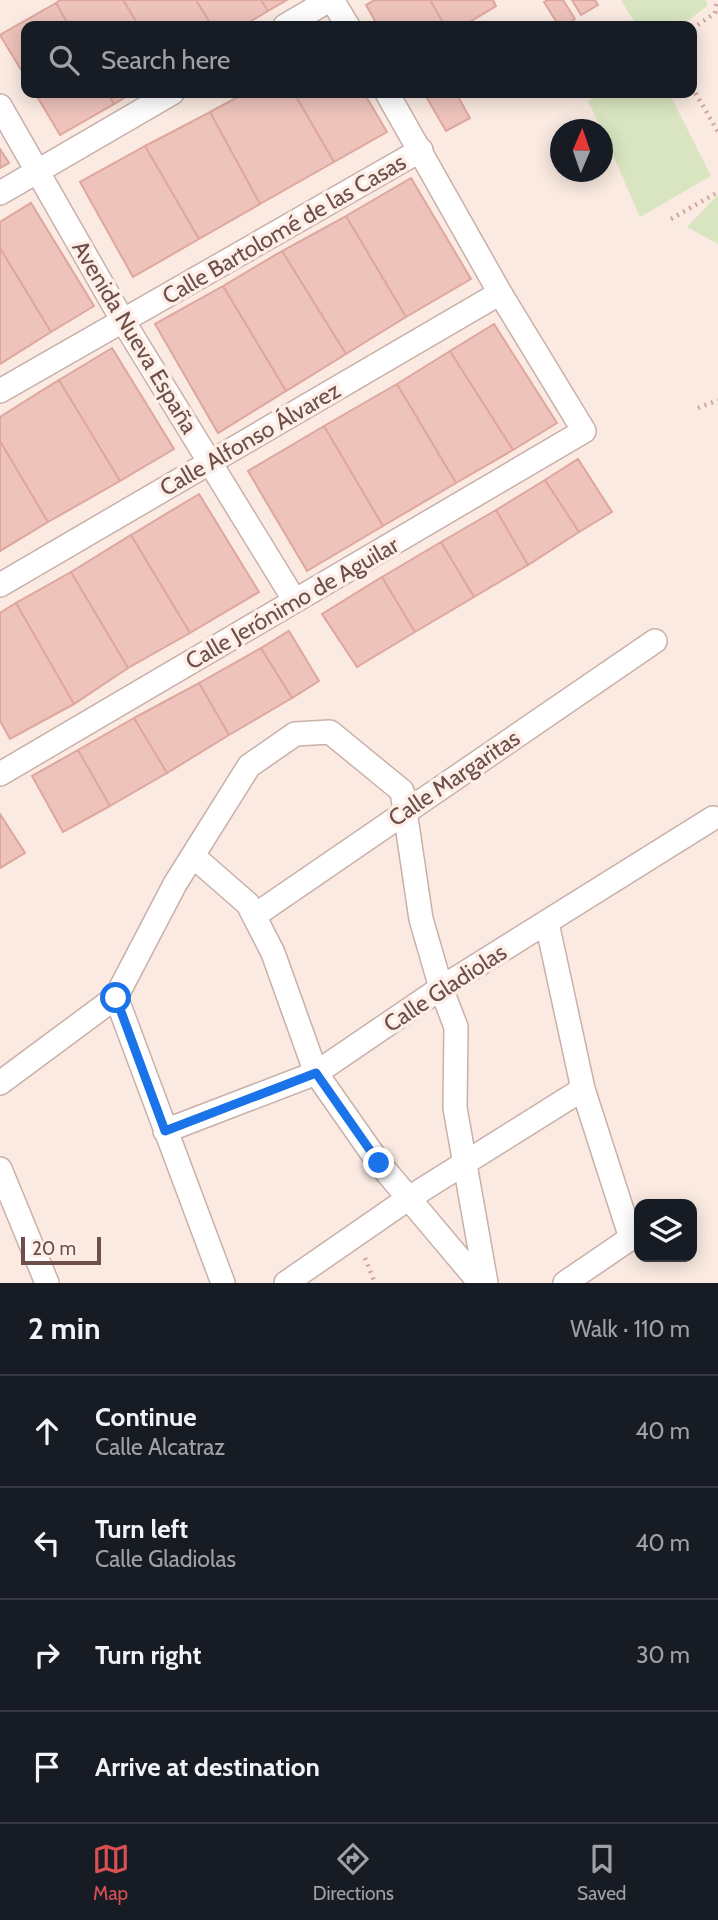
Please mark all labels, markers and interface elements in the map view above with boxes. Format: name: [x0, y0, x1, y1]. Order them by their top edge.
search box: [21, 21, 697, 98]
icon: search: [45, 41, 83, 79]
text: Search here: [101, 44, 230, 76]
north arrow: [550, 119, 613, 182]
street label: Calle Bartolomé de las Casas: [157, 148, 411, 310]
street label: Avenida Nueva España: [66, 236, 204, 438]
street label: Calle Alfonso Álvarez: [154, 375, 345, 502]
street label: Calle Jerónimo de Aguilar: [180, 530, 404, 675]
street label: Calle Margaritas: [383, 724, 525, 832]
street label: Calle Gladiolas: [378, 938, 512, 1038]
route start: [100, 982, 131, 1013]
route end: [363, 1147, 394, 1178]
map controls: [634, 1199, 697, 1262]
button: layers: [634, 1199, 697, 1262]
scale bar: [21, 1234, 102, 1266]
text: 20 m: [32, 1237, 76, 1260]
text: 2 min: [28, 1310, 100, 1347]
text: Walk · 110 m: [570, 1315, 690, 1343]
text: Continue: [95, 1401, 197, 1433]
icon: ahead: [28, 1412, 66, 1450]
text: 40 m: [635, 1417, 690, 1445]
text: Calle Alcatraz: [95, 1433, 225, 1461]
text: Turn left: [95, 1513, 188, 1545]
icon: left: [28, 1524, 66, 1562]
text: 40 m: [635, 1529, 690, 1557]
text: Calle Gladiolas: [95, 1545, 236, 1573]
icon: right: [28, 1636, 66, 1674]
text: Turn right: [95, 1639, 201, 1671]
text: 30 m: [636, 1641, 690, 1669]
icon: arrive: [28, 1748, 66, 1786]
text: Arrive at destination: [95, 1751, 320, 1783]
tab: Map: [92, 1840, 130, 1905]
tab: Directions: [313, 1840, 394, 1905]
tab: Saved: [577, 1840, 626, 1905]

